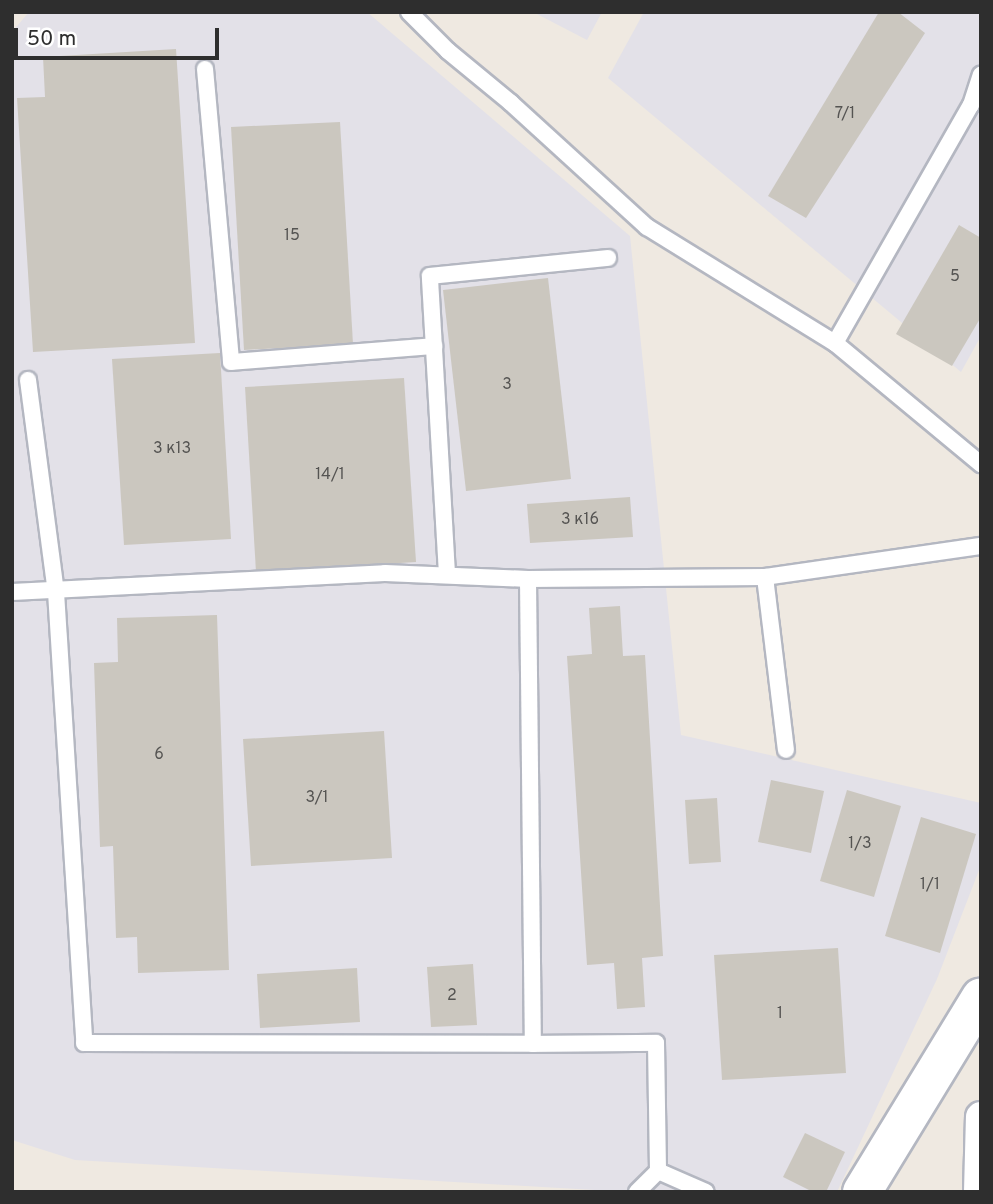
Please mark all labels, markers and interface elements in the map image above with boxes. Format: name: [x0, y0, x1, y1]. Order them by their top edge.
scale bar: [18, 14, 222, 58]
text: 50 m: [27, 26, 76, 53]
house number: 7/1: [835, 104, 855, 124]
house number: 15: [284, 226, 300, 246]
house number: 5: [950, 267, 960, 287]
house number: 3: [502, 375, 512, 395]
house number: 3 к13: [153, 439, 191, 459]
house number: 14/1: [315, 465, 345, 485]
house number: 3 к16: [561, 510, 599, 530]
house number: 6: [154, 745, 164, 765]
house number: 3/1: [306, 788, 328, 808]
house number: 1/3: [848, 834, 872, 854]
house number: 1/1: [920, 875, 940, 895]
house number: 2: [447, 986, 457, 1006]
house number: 1: [777, 1004, 783, 1024]

